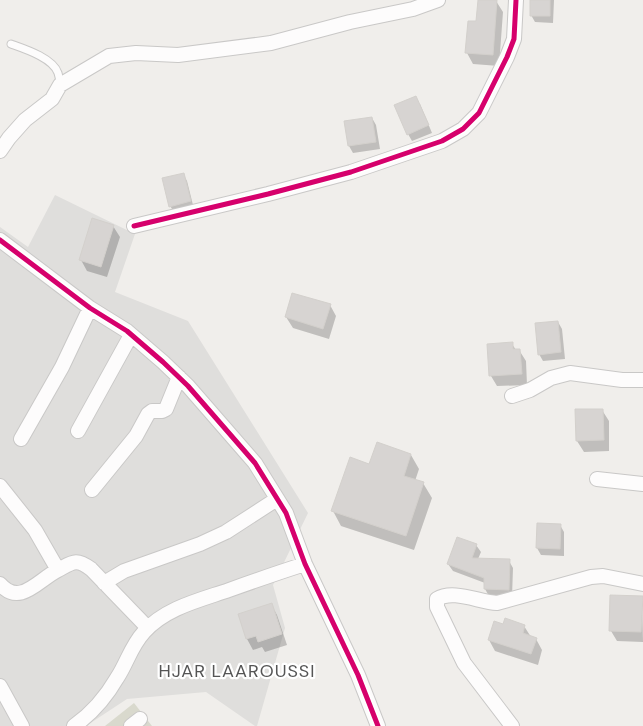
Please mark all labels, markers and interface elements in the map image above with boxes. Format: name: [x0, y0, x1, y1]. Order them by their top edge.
district label: HJAR LAAROUSSI: [158, 659, 316, 683]

